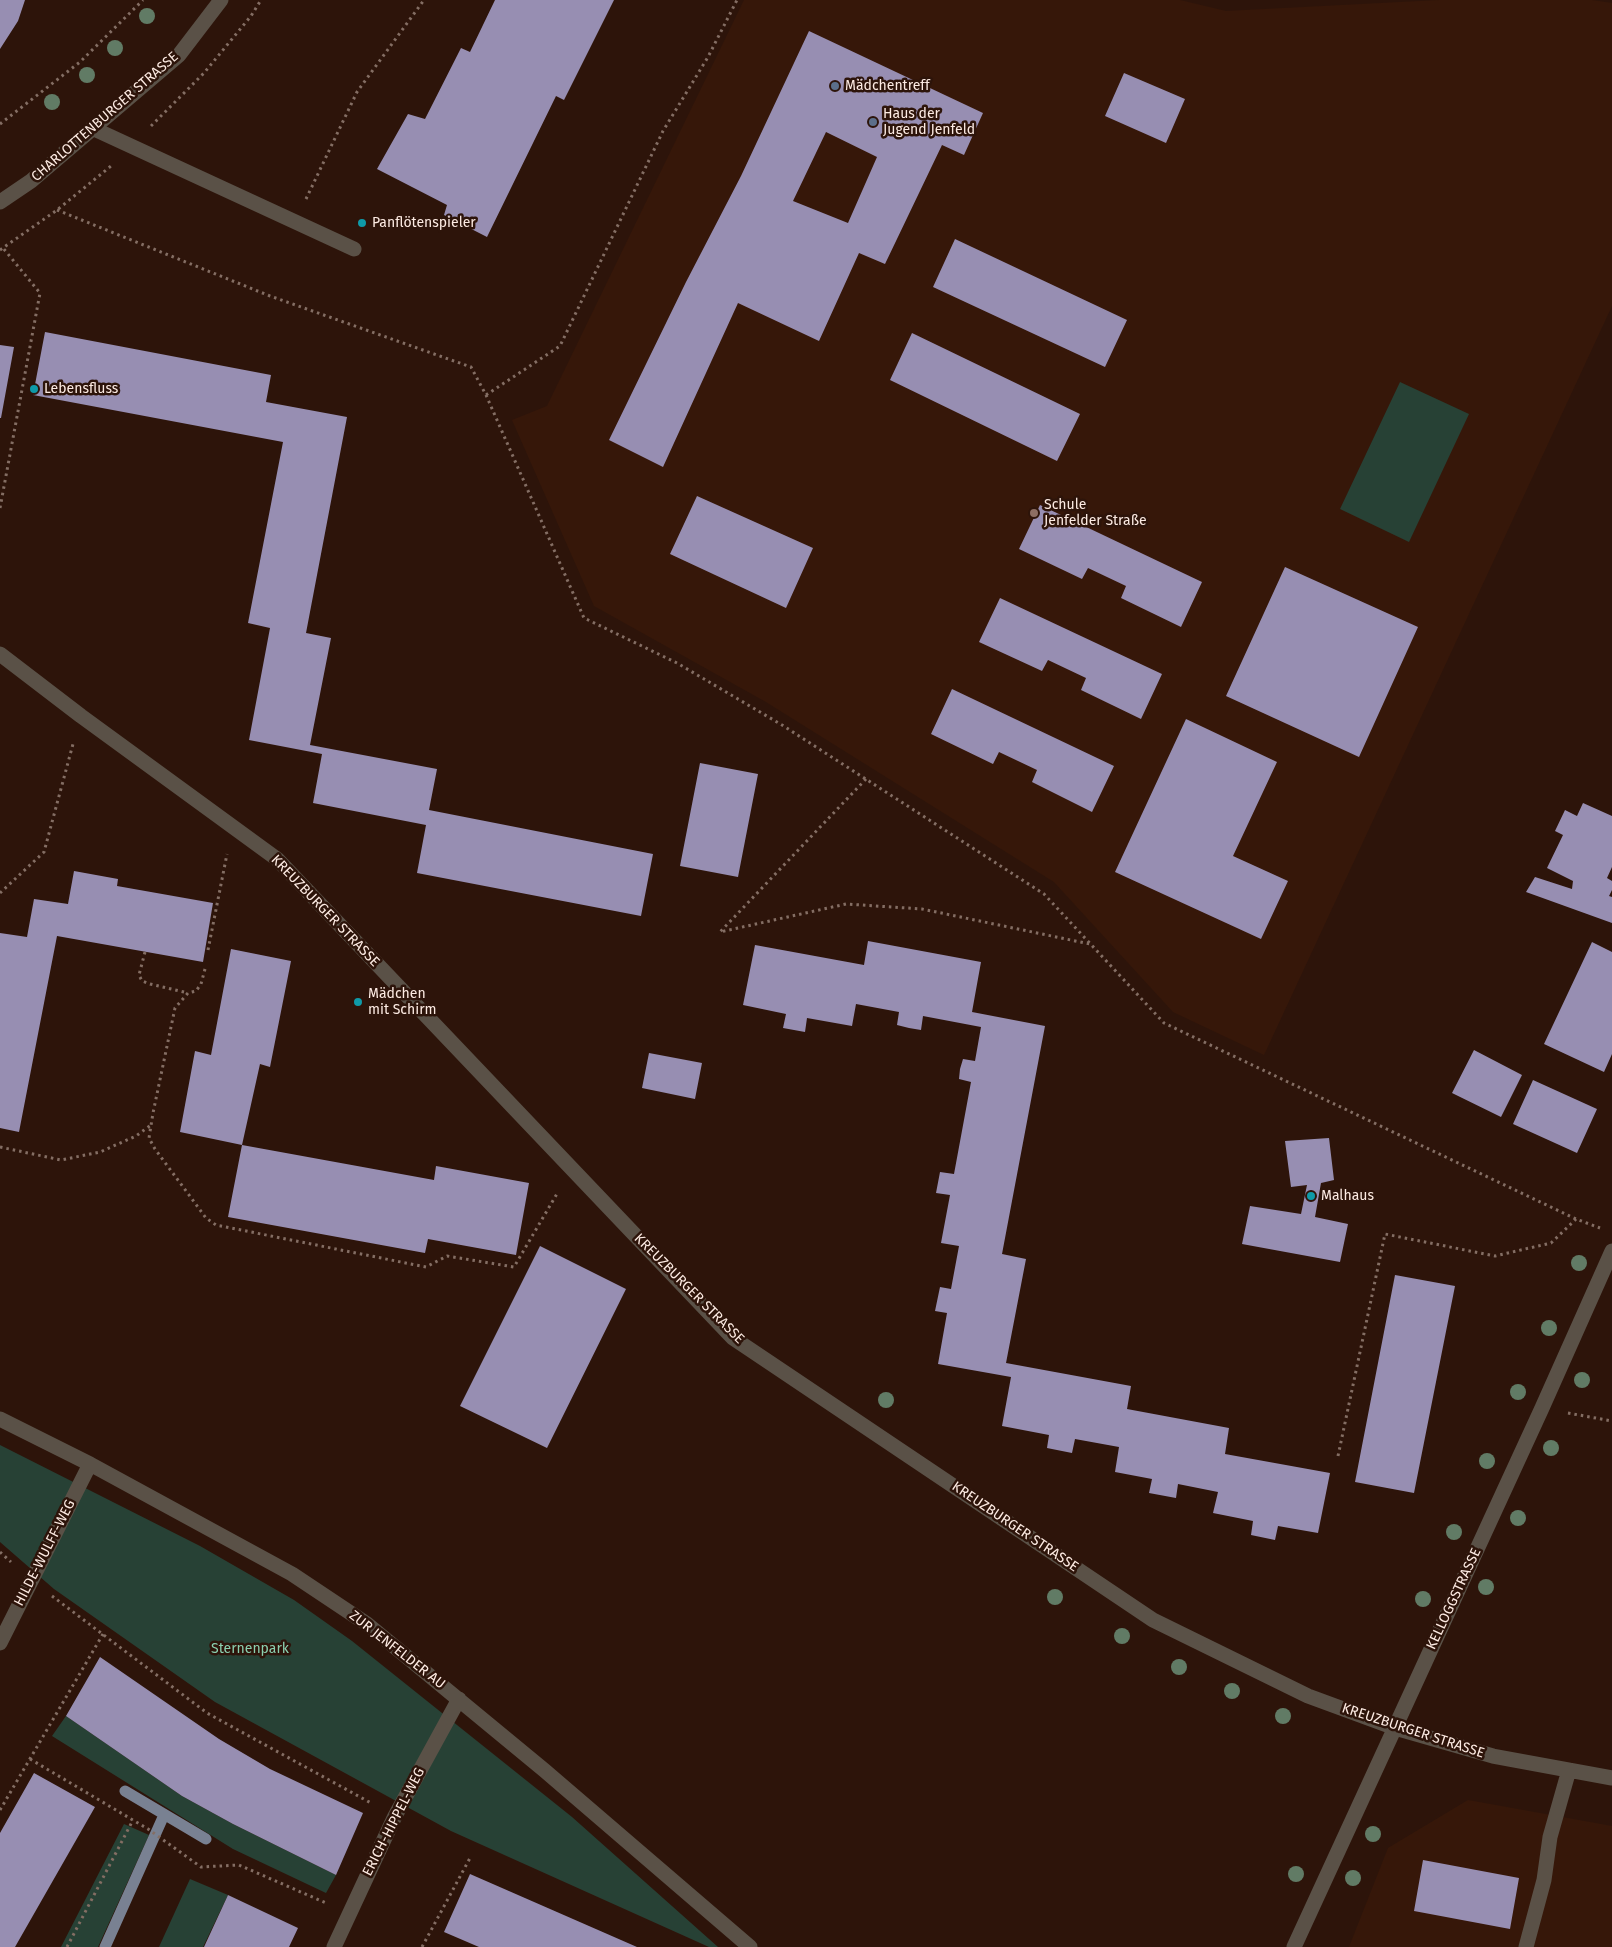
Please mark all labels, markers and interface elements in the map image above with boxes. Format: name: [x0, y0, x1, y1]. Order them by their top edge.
street label: CHARLOTTENBURGER STRASSE: [28, 49, 182, 185]
place label: Mädchentreff: [845, 78, 930, 94]
marker: Mädchentreff: [829, 80, 841, 92]
place label: Haus der Jugend Jenfeld: [883, 106, 975, 138]
marker: Haus der Jugend Jenfeld: [867, 116, 879, 128]
place label: Panflötenspieler: [372, 215, 476, 231]
marker: Panflötenspieler: [356, 217, 368, 229]
place label: Lebensfluss: [44, 381, 118, 397]
marker: Lebensfluss: [28, 383, 40, 395]
place label: Schule Jenfelder Straße: [1044, 497, 1147, 530]
marker: Schule Jenfelder Straße: [1028, 507, 1040, 519]
street label: KREUZBURGER STRASSE: [267, 852, 383, 970]
place label: Mädchen mit Schirm: [368, 986, 437, 1019]
marker: Mädchen mit Schirm: [352, 996, 364, 1008]
place label: Malhaus: [1321, 1188, 1374, 1204]
marker: Malhaus: [1305, 1190, 1317, 1202]
street label: KREUZBURGER STRASSE: [630, 1230, 748, 1348]
street label: KREUZBURGER STRASSE: [949, 1478, 1081, 1576]
street label: HILDE-WULFF-WEG: [11, 1497, 79, 1609]
street label: KELLOGGSTRASSE: [1423, 1546, 1485, 1652]
street label: ZUR JENFELDER AU: [346, 1607, 448, 1693]
park label: Sternenpark: [211, 1641, 289, 1657]
street label: KREUZBURGER STRASSE: [1340, 1700, 1486, 1762]
street label: ERICH-HIPPEL-WEG: [359, 1765, 429, 1879]

